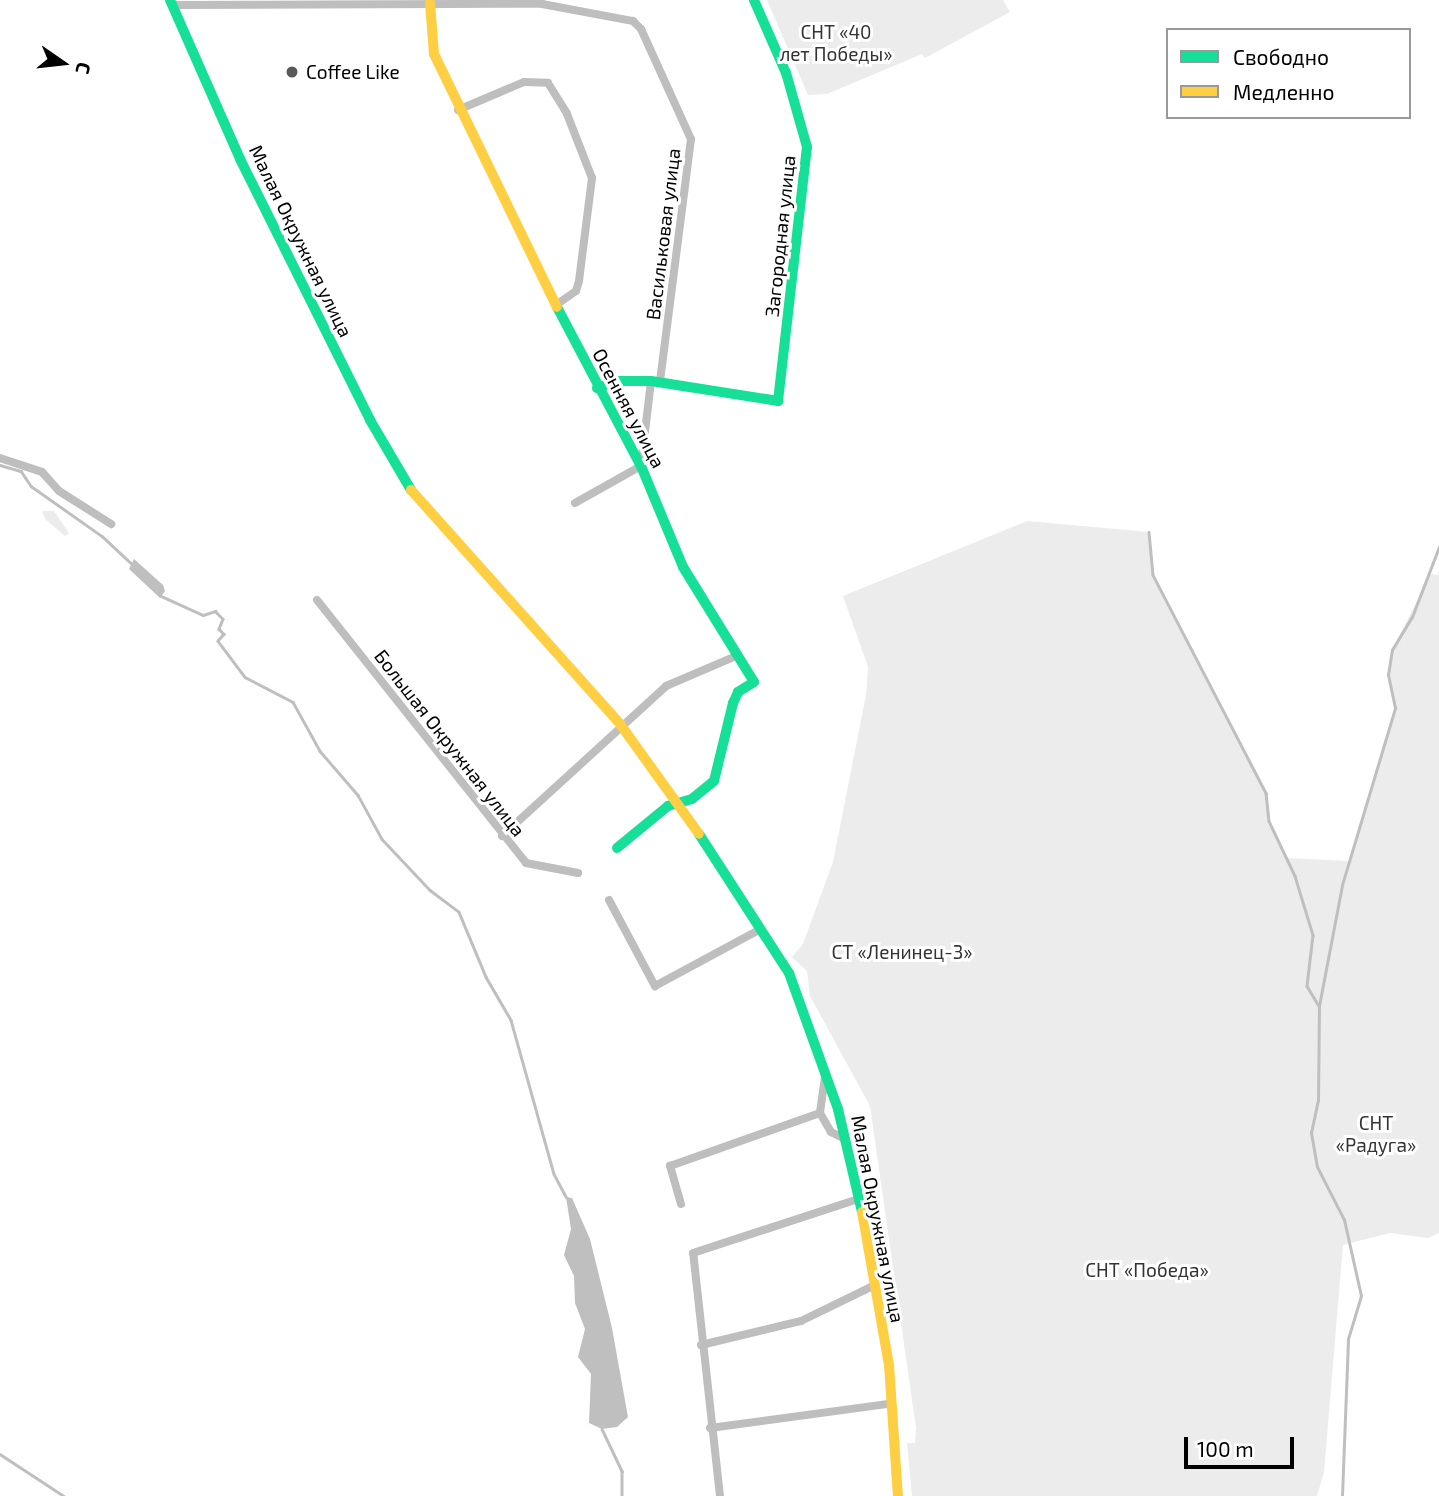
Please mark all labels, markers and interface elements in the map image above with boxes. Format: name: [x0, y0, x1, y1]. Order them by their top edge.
park label: СНТ «40 лет Победы»: [780, 21, 892, 65]
north arrow: [28, 28, 98, 98]
legend: [1166, 28, 1411, 119]
text: Свободно: [1233, 44, 1329, 69]
text: С: [71, 60, 96, 76]
place label: Coffee Like: [306, 61, 400, 83]
marker: Coffee Like: [284, 64, 300, 80]
text: Медленно: [1233, 79, 1335, 104]
street label: Малая Окружная улица: [245, 141, 357, 341]
street label: Васильковая улица: [641, 147, 685, 321]
street label: Загородная улица: [760, 154, 800, 318]
street label: Осенняя улица: [588, 344, 670, 472]
street label: Большая Окружная улица: [370, 645, 530, 841]
park label: СТ «Ленинец-3»: [831, 941, 973, 963]
park label: СНТ «Радуга»: [1336, 1112, 1416, 1156]
street label: Малая Окружная улица: [847, 1113, 909, 1325]
park label: СНТ «Победа»: [1085, 1259, 1209, 1281]
scale bar: [1187, 1422, 1297, 1466]
text: 100 m: [1197, 1436, 1254, 1461]

